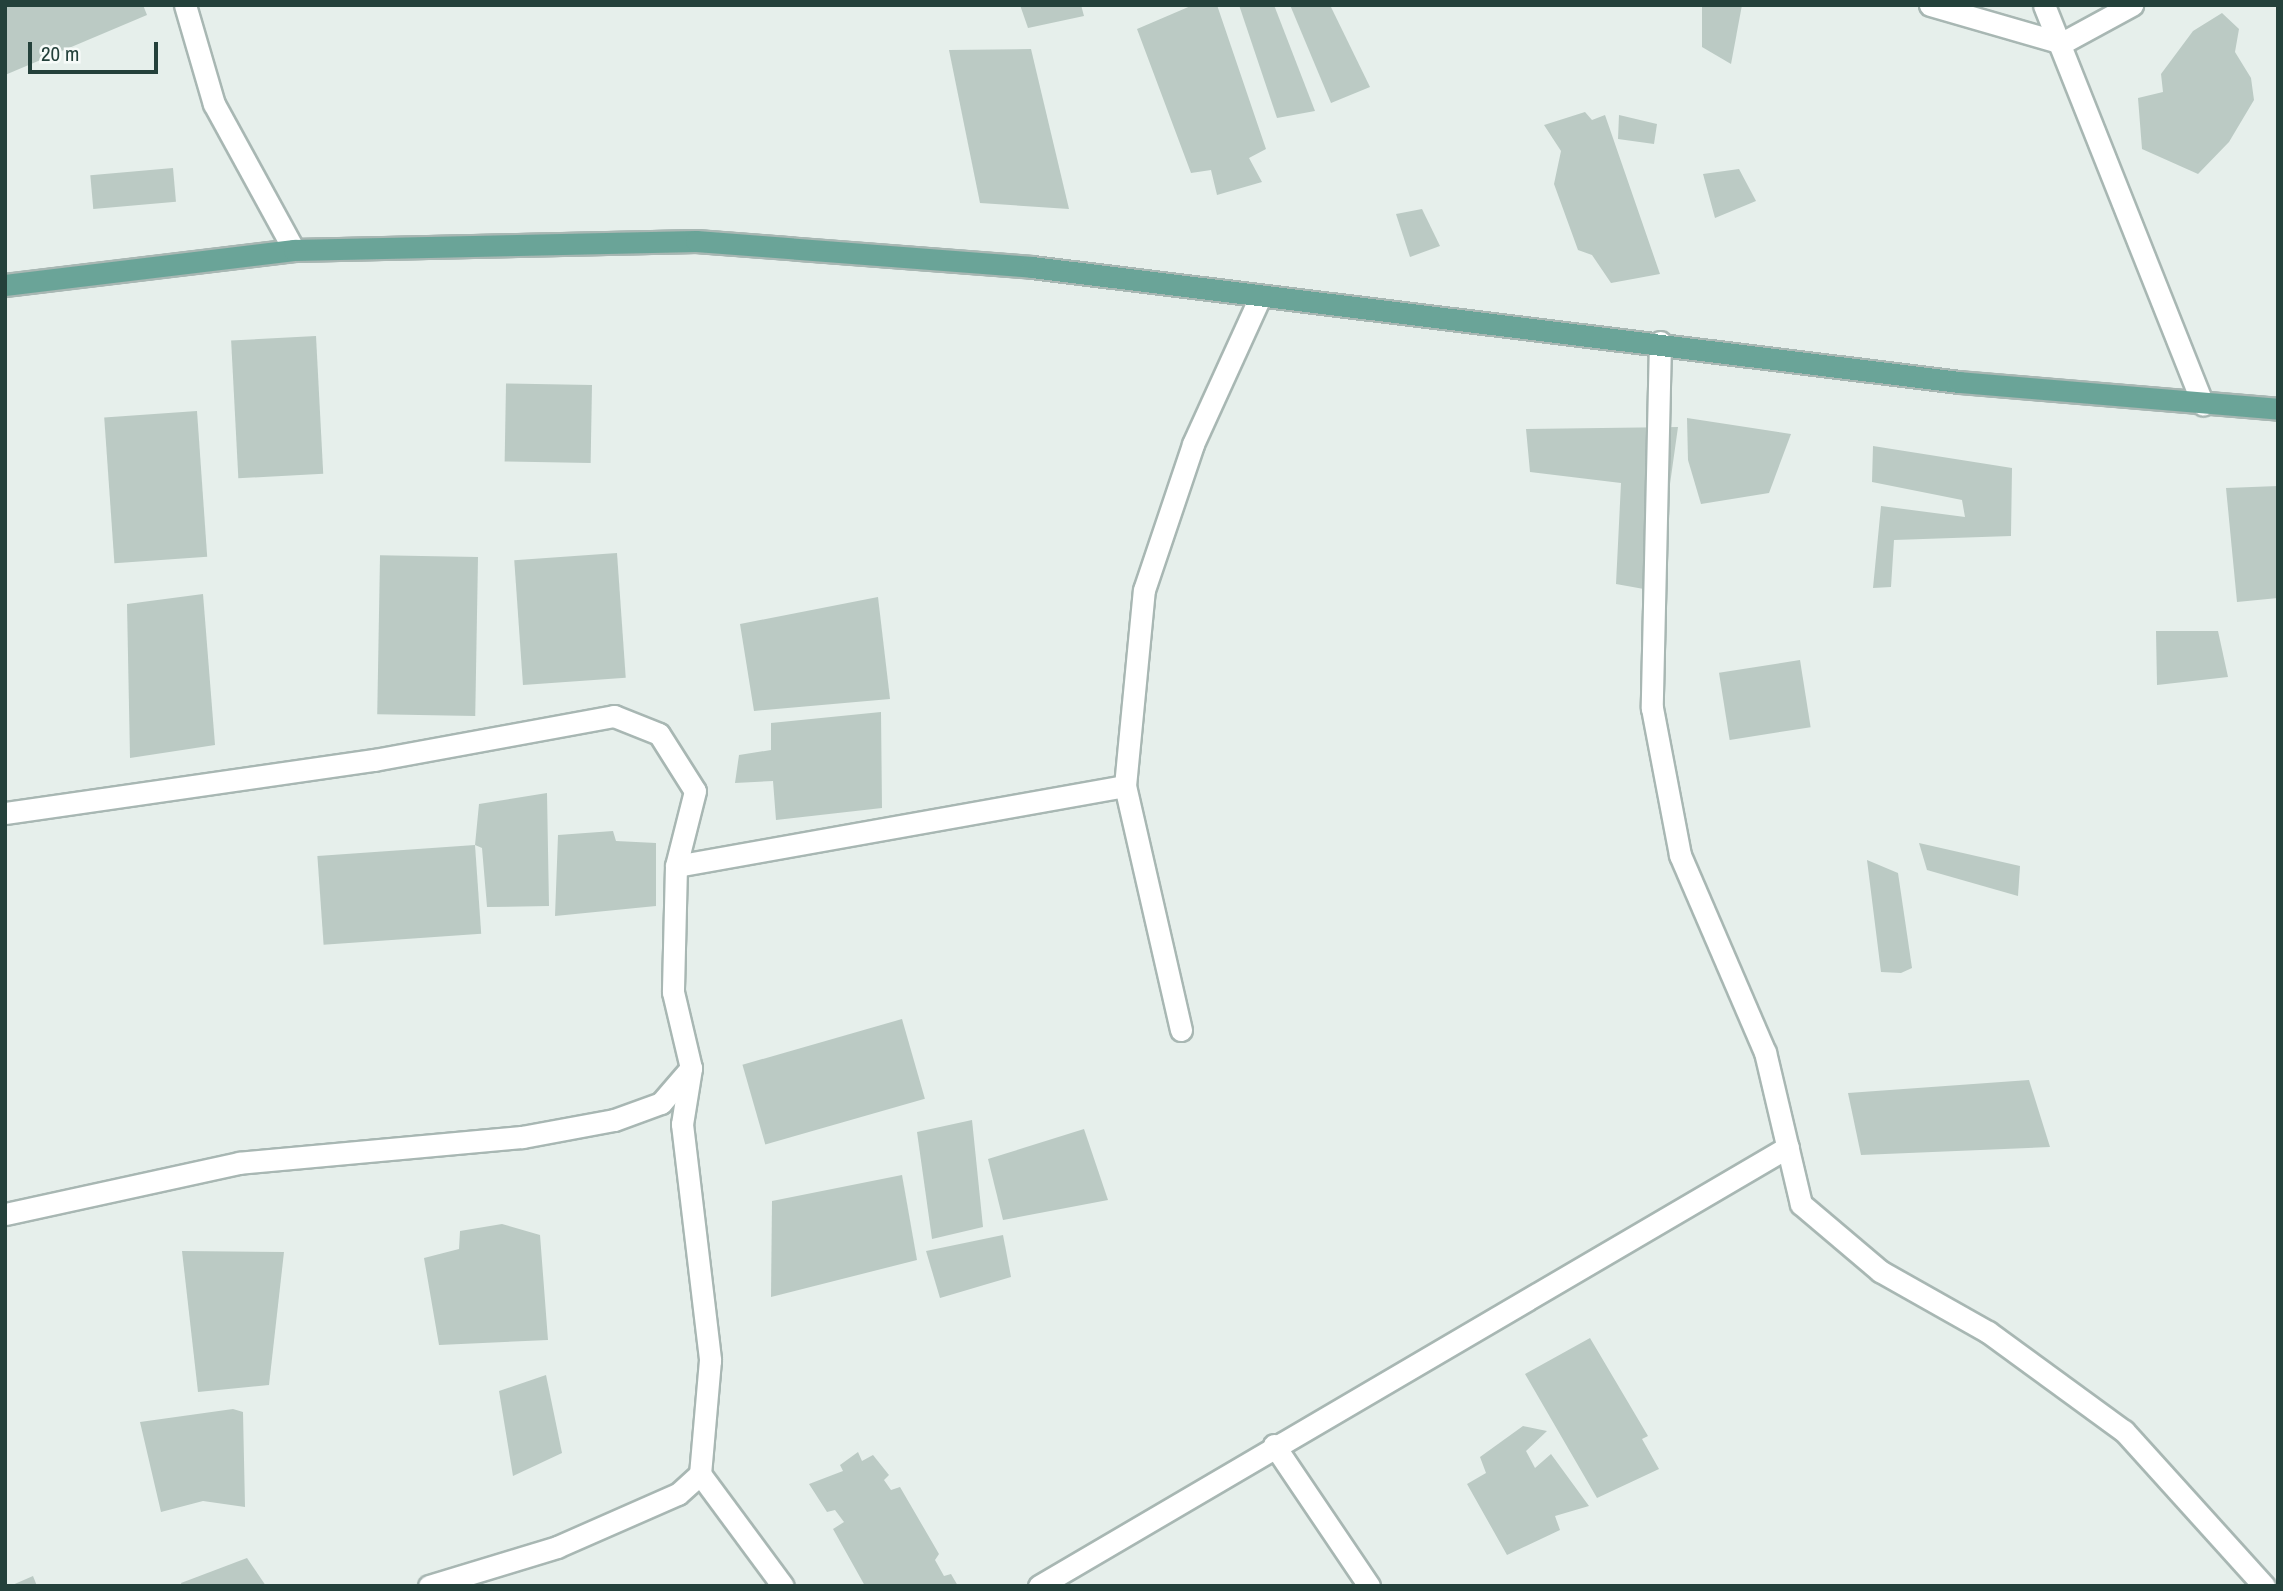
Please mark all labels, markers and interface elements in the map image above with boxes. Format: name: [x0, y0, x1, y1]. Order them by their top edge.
scale bar: [32, 28, 161, 72]
text: 20 m: [41, 39, 79, 68]

